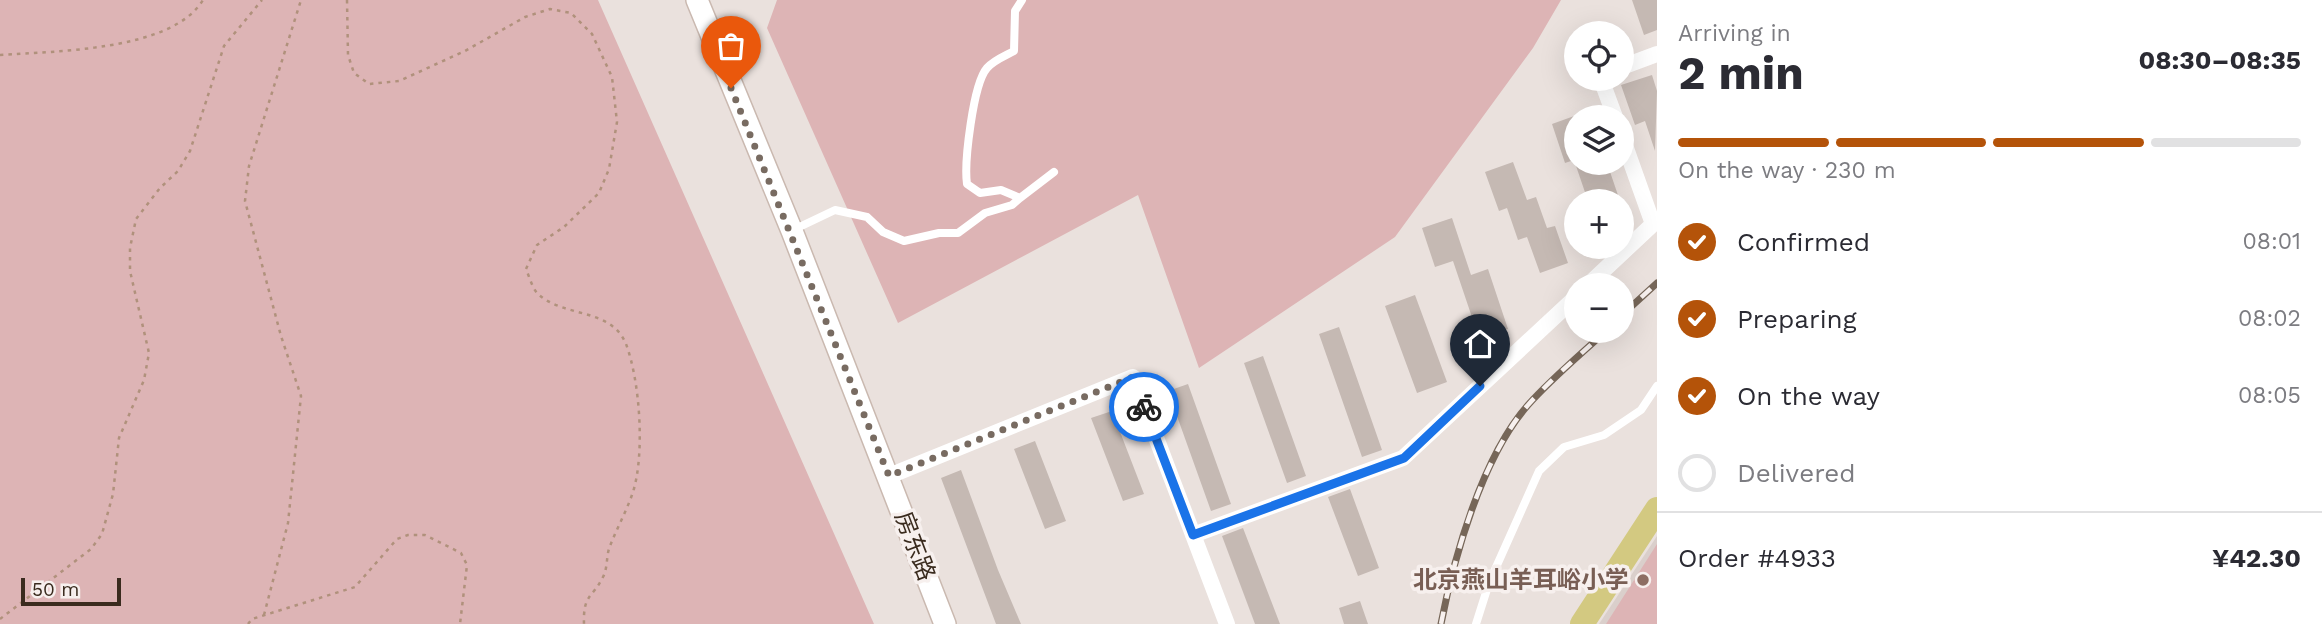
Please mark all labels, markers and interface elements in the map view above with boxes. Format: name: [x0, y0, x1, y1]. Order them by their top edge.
pin: [701, 16, 761, 88]
text: Arriving in: [1678, 20, 1791, 47]
map controls: [1564, 21, 1634, 343]
button: locate: [1564, 21, 1634, 91]
icon: bag: [712, 27, 750, 65]
text: 08:30–08:35: [2138, 45, 2301, 75]
text: 2 min: [1678, 46, 1804, 100]
button: layers: [1564, 105, 1634, 175]
text: On the way · 230 m: [1678, 157, 1896, 184]
button: +: [1564, 189, 1634, 259]
icon: check: [1678, 223, 1716, 261]
text: Confirmed: [1737, 227, 1870, 257]
text: 08:01: [2242, 228, 2301, 255]
button: −: [1564, 273, 1634, 343]
icon: check: [1678, 300, 1716, 338]
text: Preparing: [1737, 304, 1857, 334]
text: 08:02: [2238, 305, 2301, 332]
pin: [1450, 314, 1510, 386]
icon: home: [1461, 325, 1499, 363]
courier: [1109, 372, 1179, 442]
icon: check: [1678, 377, 1716, 415]
text: On the way: [1737, 381, 1880, 411]
text: 08:05: [2238, 382, 2301, 409]
icon: bike: [1125, 388, 1163, 426]
text: Delivered: [1737, 458, 1856, 488]
street label: 房东路: [889, 507, 941, 585]
text: Order #4933: [1678, 543, 1836, 573]
text: ¥42.30: [2212, 543, 2301, 573]
place label: 北京燕山羊耳峪小学: [1413, 566, 1629, 594]
marker: 北京燕山羊耳峪小学: [1635, 572, 1651, 588]
scale bar: [21, 575, 121, 607]
text: 50 m: [32, 578, 79, 601]

